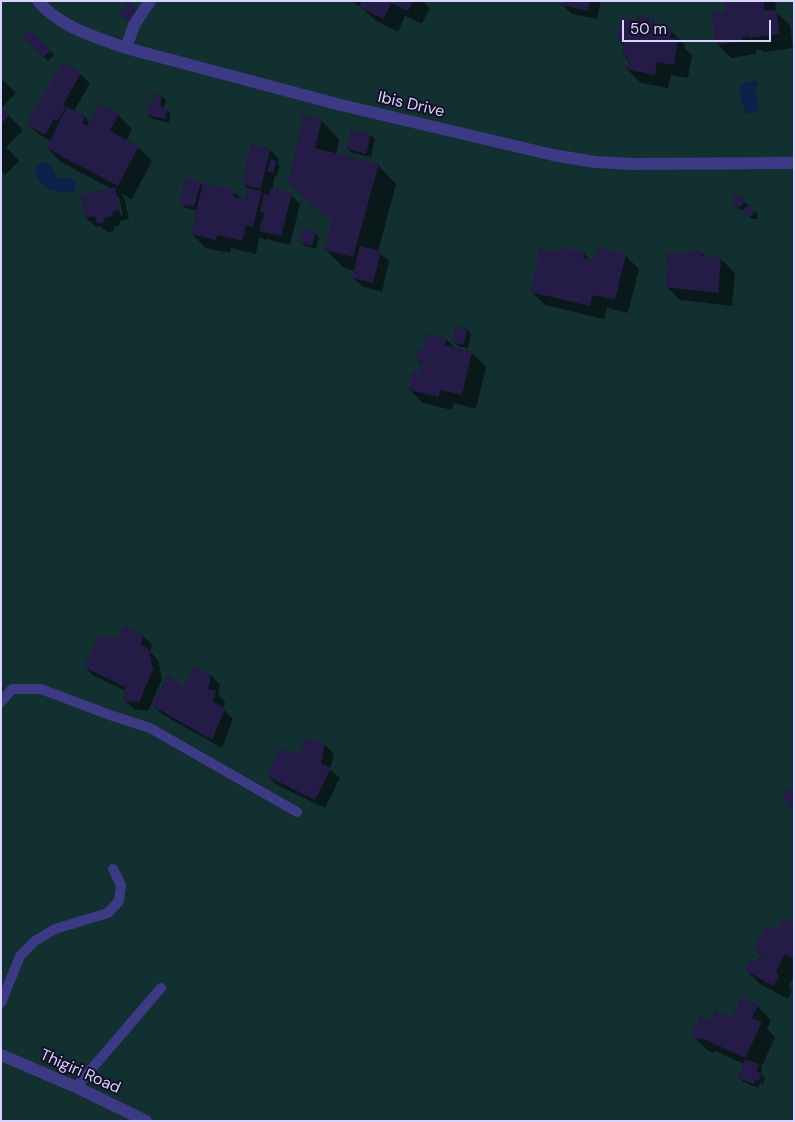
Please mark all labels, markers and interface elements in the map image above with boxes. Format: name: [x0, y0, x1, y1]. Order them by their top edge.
scale bar: [625, 10, 774, 42]
text: 50 m: [630, 19, 667, 39]
street label: Ibis Drive: [376, 88, 446, 122]
street label: Thigiri Road: [37, 1046, 123, 1098]

